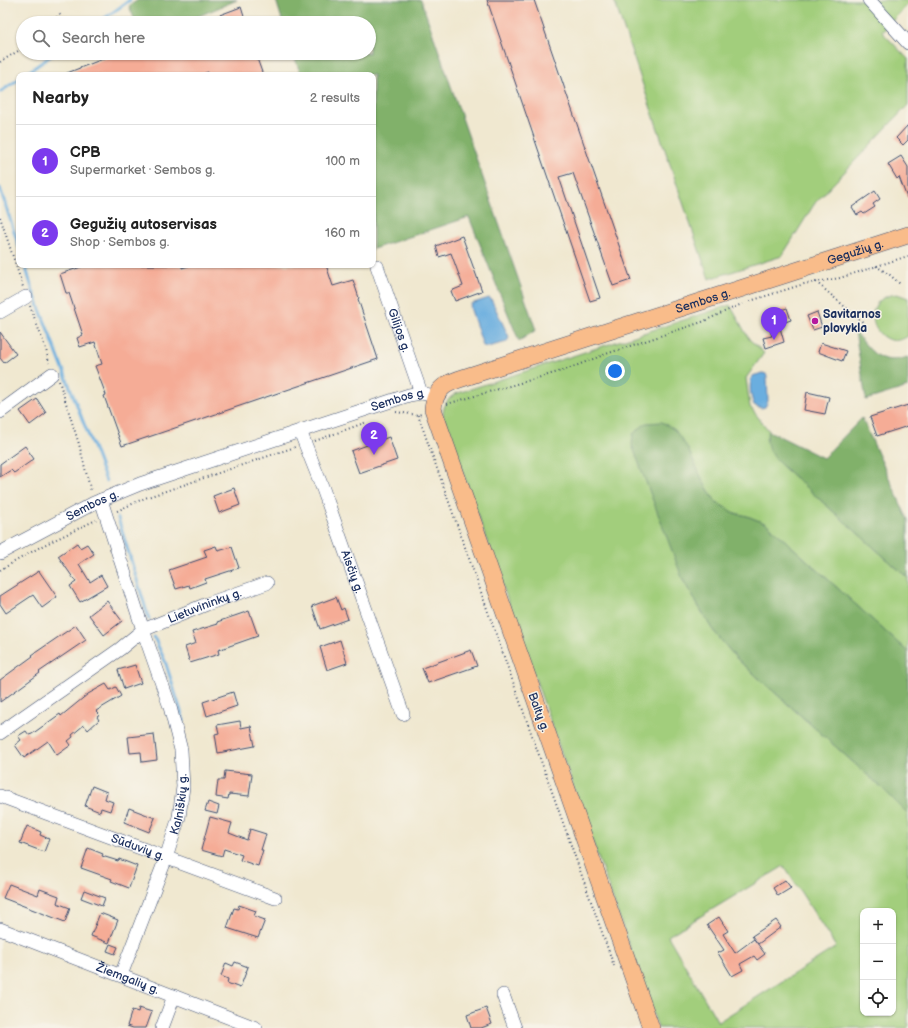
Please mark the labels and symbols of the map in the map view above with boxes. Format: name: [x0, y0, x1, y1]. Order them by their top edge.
street label: Gegužių g.: [825, 236, 885, 268]
street label: Sembos g.: [674, 286, 732, 317]
street label: Gilijos g.: [384, 306, 413, 354]
pin: 1: [761, 307, 787, 340]
place label: Savitarnos plovykla: [823, 307, 881, 336]
marker: Savitarnos plovykla: [810, 316, 820, 326]
your location: [605, 361, 625, 381]
street label: Sembos g.: [369, 386, 427, 415]
pin: 2: [361, 422, 387, 455]
street label: Sembos g.: [64, 487, 121, 524]
street label: Aisčių g.: [337, 548, 366, 595]
street label: Lietuvininkų g.: [166, 586, 244, 627]
street label: Baltų g.: [525, 690, 553, 734]
street label: Kalniškių g.: [167, 773, 191, 837]
street label: Sūduvių g.: [109, 831, 166, 864]
street label: Žiemgalių g.: [93, 959, 161, 998]

